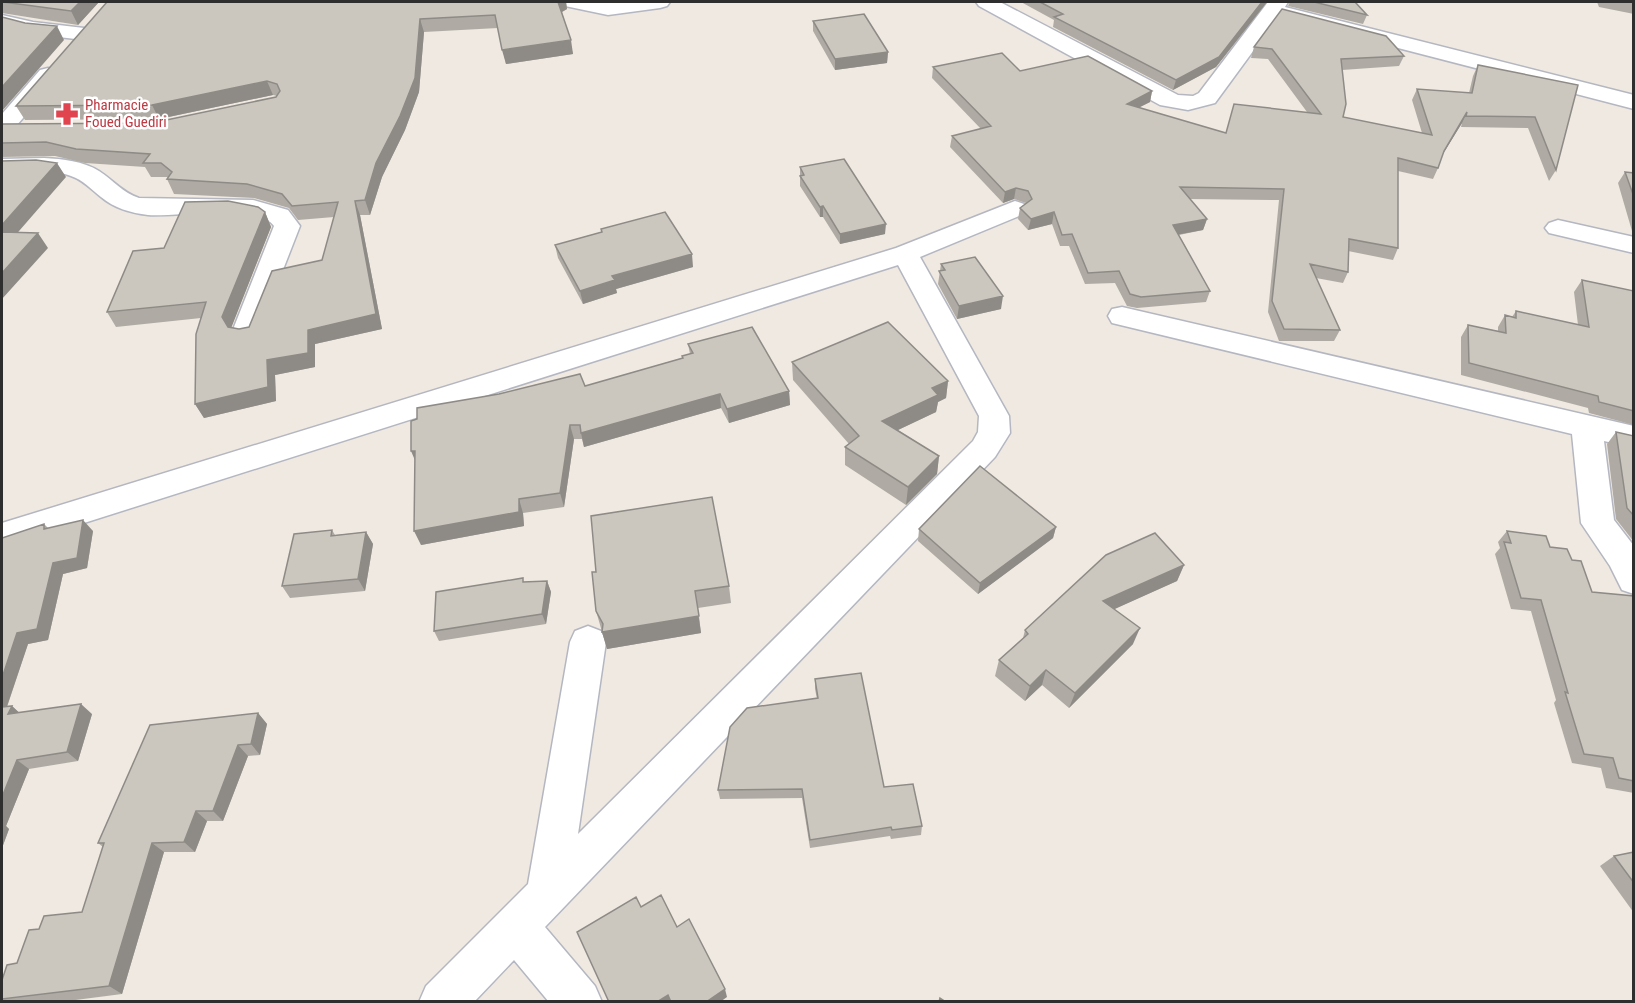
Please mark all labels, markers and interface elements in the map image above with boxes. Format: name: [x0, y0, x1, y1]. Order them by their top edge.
place label: Pharmacie Foued Guediri: [85, 96, 167, 131]
pharmacy icon: Pharmacie Foued Guediri: [54, 101, 80, 127]

